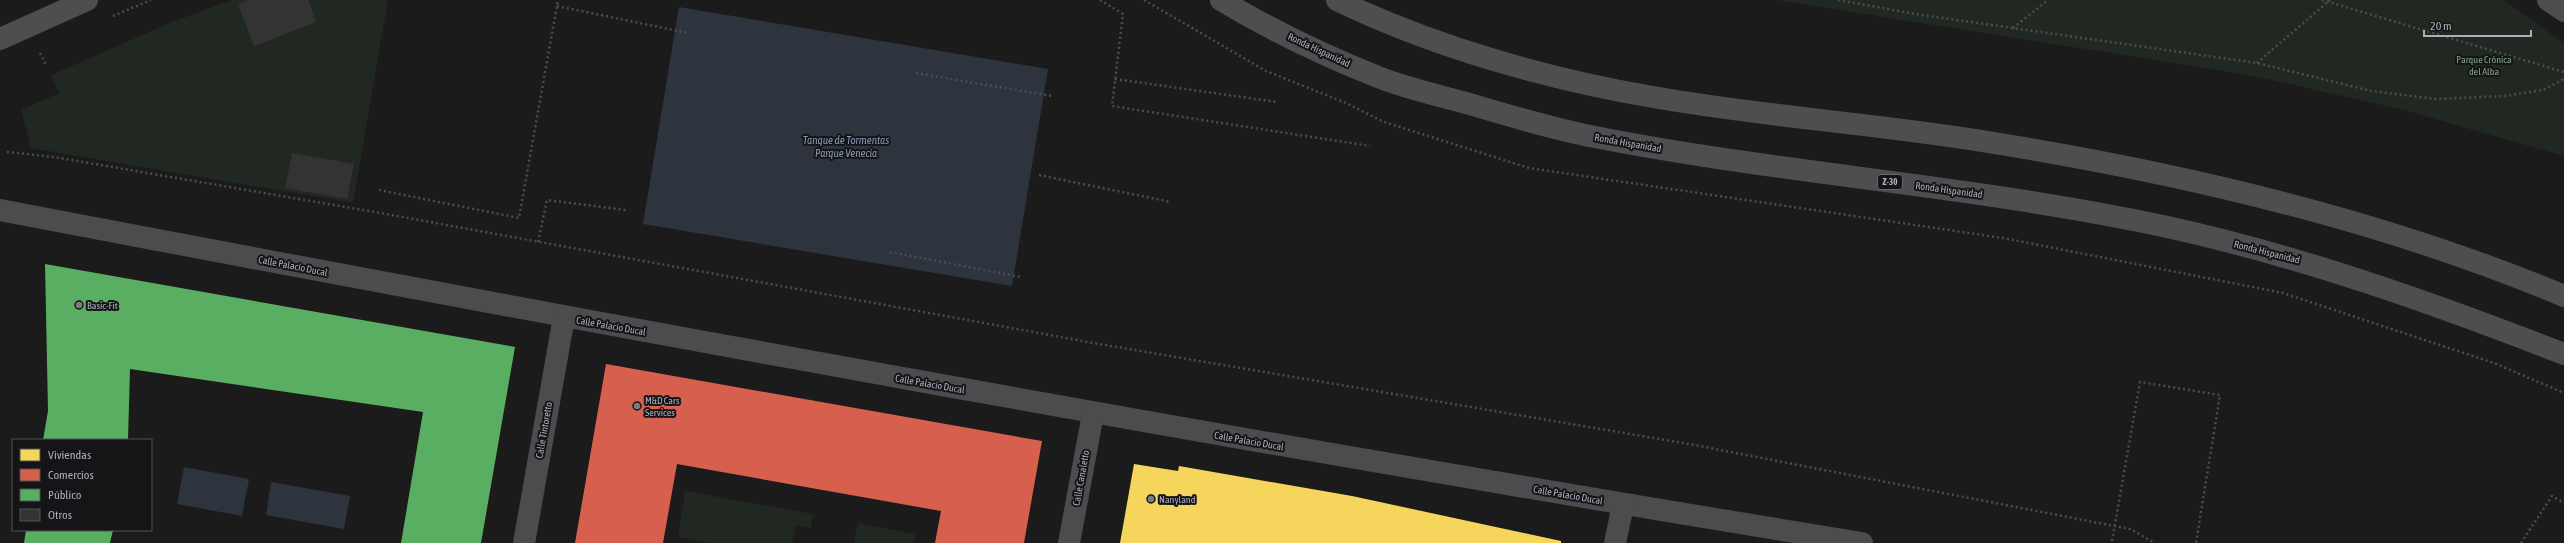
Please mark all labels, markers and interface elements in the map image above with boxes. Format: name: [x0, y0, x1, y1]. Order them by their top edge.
scale bar: [2424, 12, 2531, 38]
text: 20 m: [2430, 19, 2452, 33]
street label: Ronda Hispanidad: [1286, 31, 1352, 69]
park label: Parque Crónica del Alba: [2456, 54, 2512, 77]
street label: Ronda Hispanidad: [1594, 132, 1663, 154]
water label: Tanque de Tormentas Parque Venecia: [803, 134, 889, 159]
road number: Z-30: [1878, 175, 1902, 189]
street label: Ronda Hispanidad: [1915, 180, 1984, 200]
street label: Ronda Hispanidad: [2233, 238, 2301, 266]
street label: Calle Palacio Ducal: [257, 254, 329, 278]
marker: Basic-Fit: [74, 300, 84, 310]
place label: Basic-Fit: [87, 300, 118, 311]
street label: Calle Palacio Ducal: [575, 314, 647, 338]
street label: Calle Palacio Ducal: [894, 372, 966, 396]
place label: M&D Cars Services: [645, 395, 680, 418]
street label: Calle Tintoretto: [534, 401, 554, 459]
marker: M&D Cars Services: [632, 401, 642, 411]
street label: Calle Palacio Ducal: [1213, 429, 1285, 453]
legend: [12, 439, 152, 531]
text: Viviendas: [48, 448, 91, 462]
street label: Calle Canaletto: [1071, 449, 1091, 507]
text: Comercios: [48, 468, 94, 482]
street label: Calle Palacio Ducal: [1532, 483, 1604, 507]
text: Público: [48, 488, 82, 502]
marker: Nanyland: [1146, 494, 1156, 504]
place label: Nanyland: [1159, 494, 1196, 505]
text: Otros: [48, 508, 72, 522]

